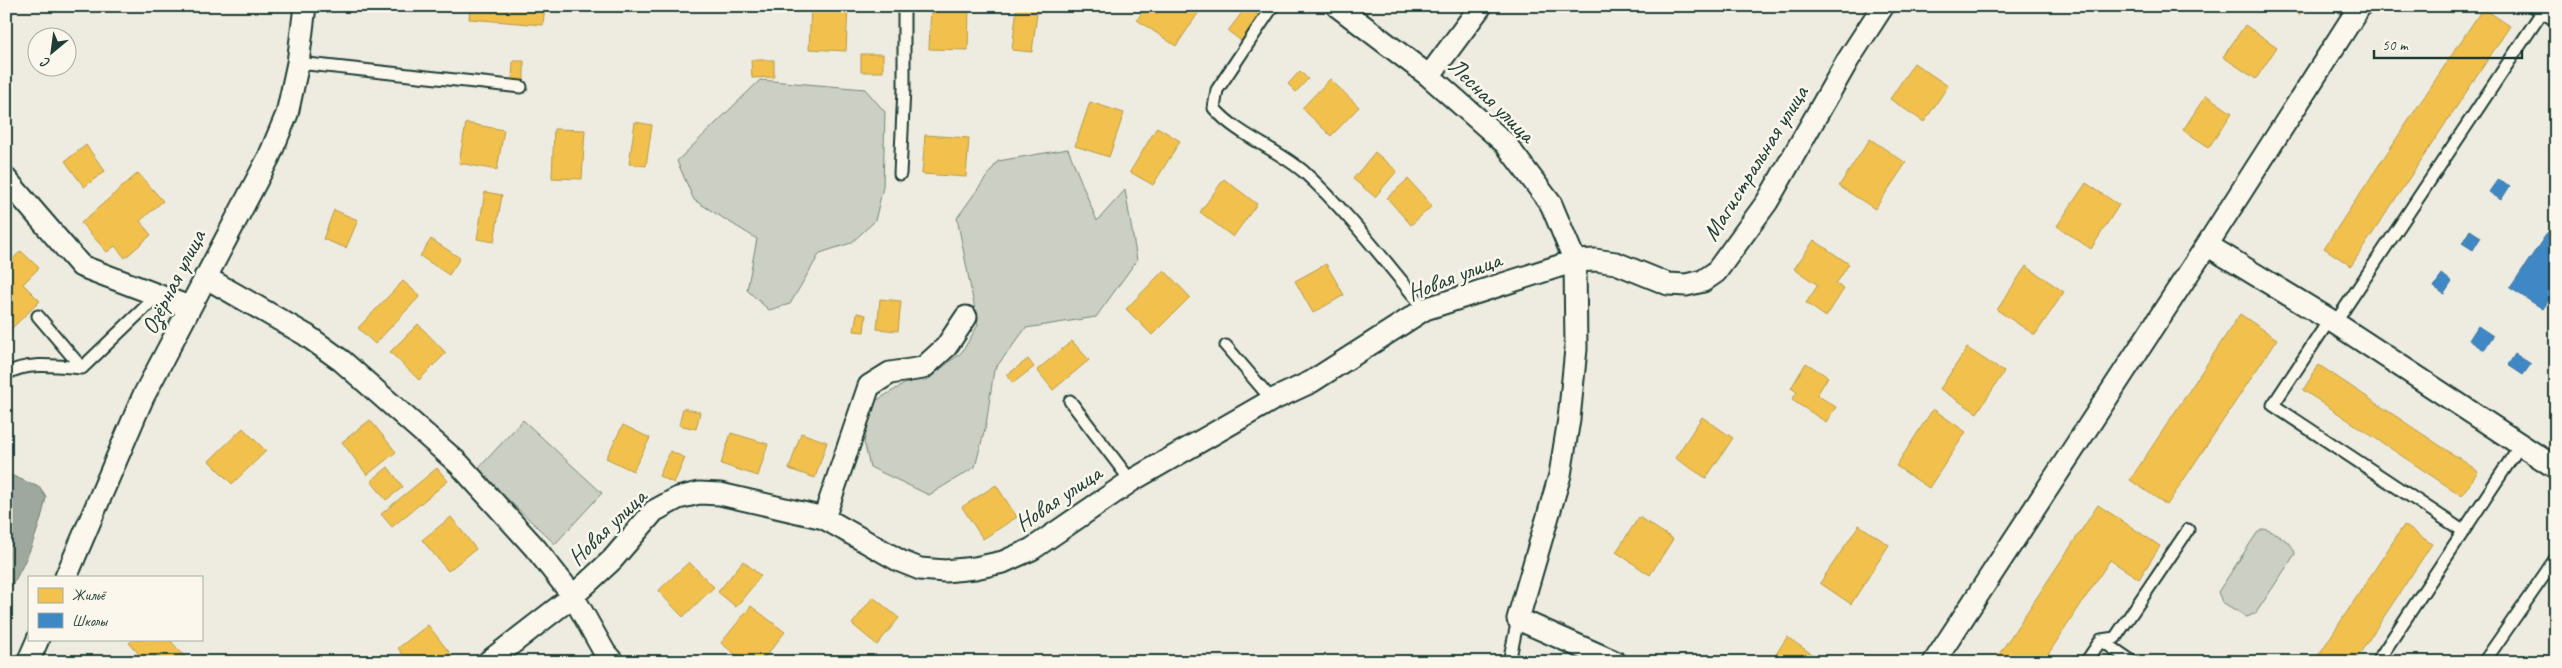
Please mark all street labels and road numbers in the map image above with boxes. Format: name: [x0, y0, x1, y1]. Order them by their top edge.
street label: Лесная улица: [1442, 51, 1543, 150]
street label: Магистральная улица: [1695, 79, 1815, 246]
street label: Озёрная улица: [134, 224, 214, 340]
street label: Новая улица: [1403, 244, 1507, 308]
street label: Новая улица: [1009, 457, 1109, 538]
street label: Новая улица: [561, 481, 654, 572]

